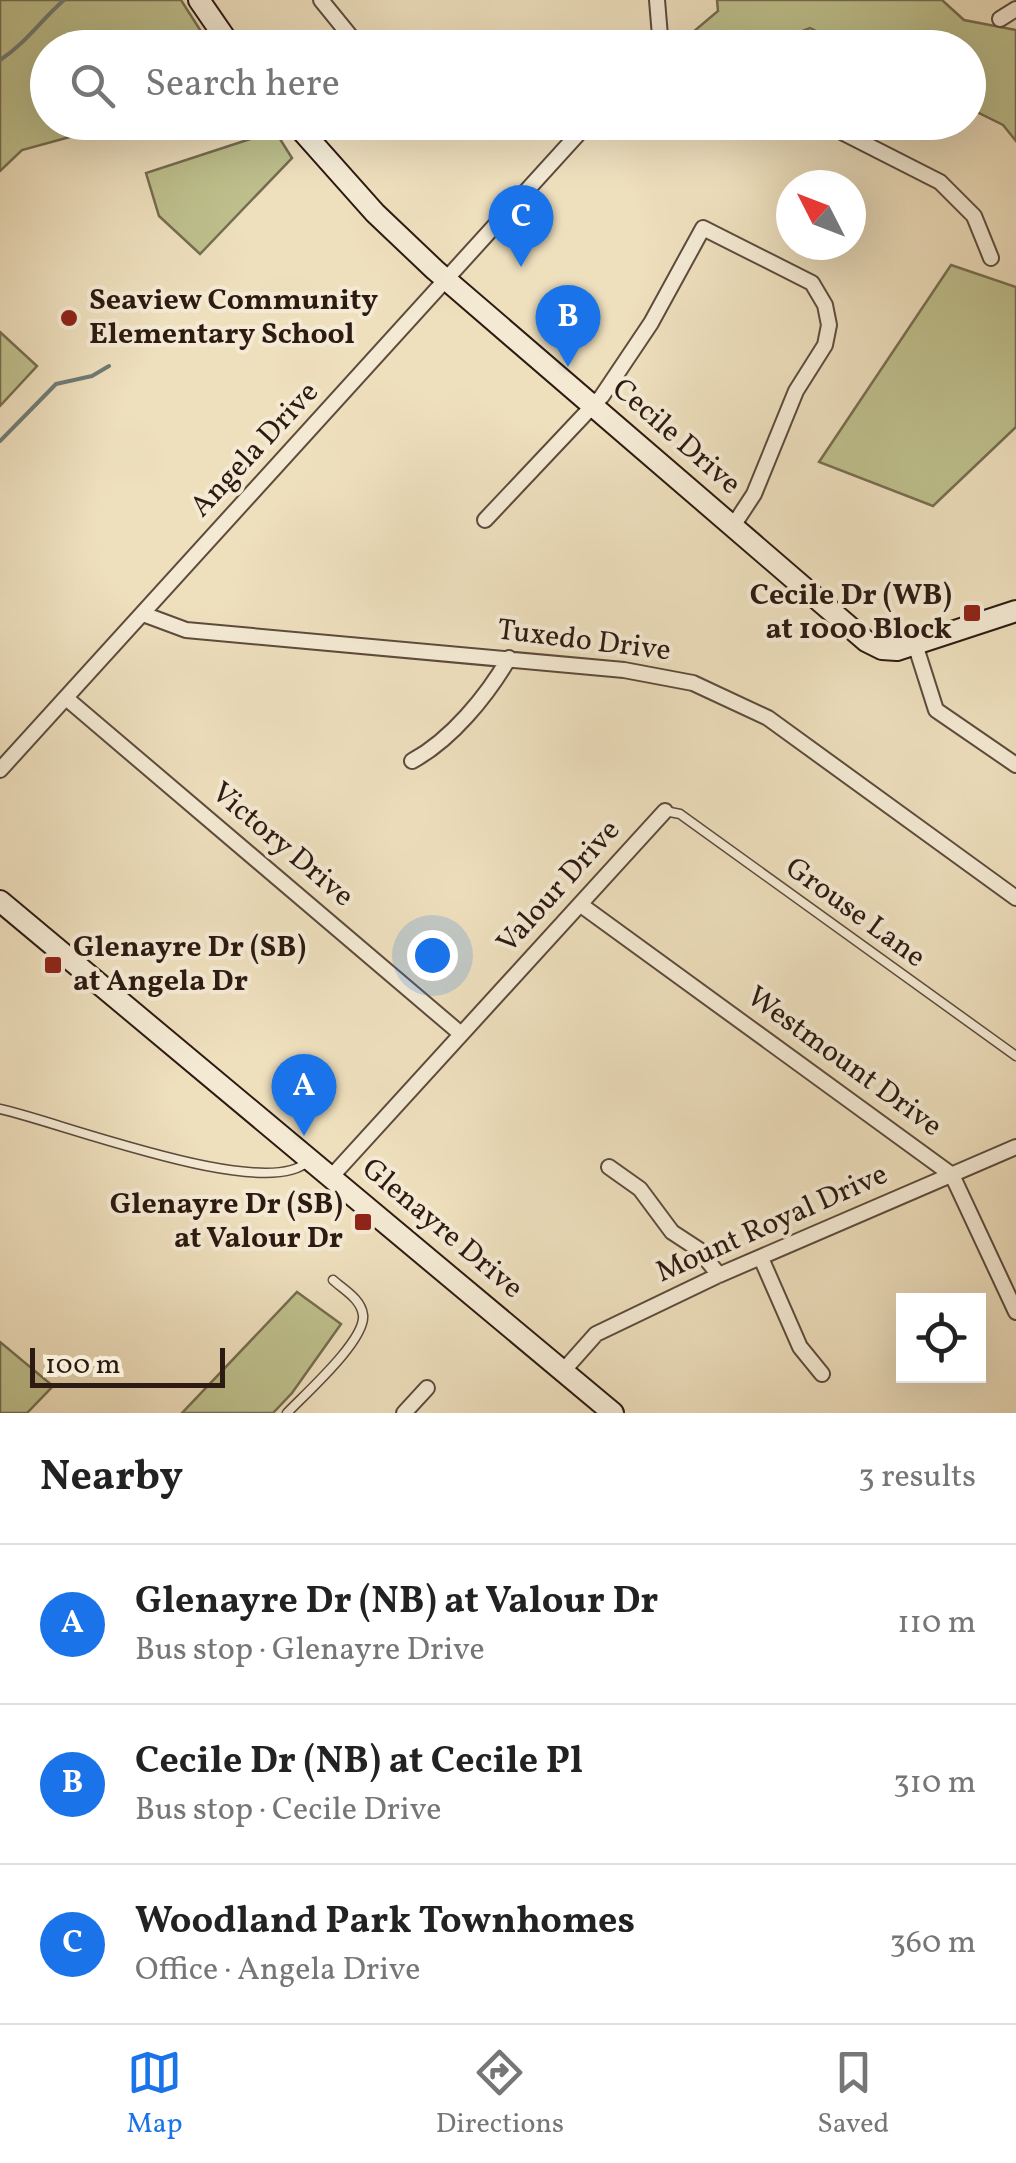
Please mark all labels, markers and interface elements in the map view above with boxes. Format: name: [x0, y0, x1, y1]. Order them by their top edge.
search box: [30, 30, 986, 140]
icon: search: [65, 58, 120, 113]
text: Search here: [145, 59, 340, 112]
north arrow: [776, 170, 866, 260]
pin: C: [488, 184, 554, 267]
place label: Seaview Community Elementary School: [89, 280, 378, 356]
pin: B: [536, 284, 600, 367]
marker: Seaview Community Elementary School: [58, 307, 80, 329]
street label: Cecile Drive: [602, 369, 750, 505]
street label: Angela Drive: [181, 373, 329, 527]
place label: Cecile Dr (WB) at 1000 Block: [750, 575, 952, 651]
marker: Cecile Dr (WB) at 1000 Block: [961, 602, 983, 624]
street label: Tuxedo Drive: [495, 610, 673, 672]
street label: Victory Drive: [202, 773, 362, 917]
street label: Valour Drive: [488, 811, 630, 963]
street label: Grouse Lane: [776, 848, 934, 978]
place label: Glenayre Dr (SB) at Angela Dr: [73, 927, 306, 1003]
your location: [407, 930, 458, 981]
marker: Glenayre Dr (SB) at Angela Dr: [42, 954, 64, 976]
street label: Westmount Drive: [738, 977, 950, 1147]
pin: A: [272, 1054, 336, 1136]
street label: Glenayre Drive: [352, 1149, 532, 1309]
street label: Mount Royal Drive: [649, 1154, 895, 1294]
place label: Glenayre Dr (SB) at Valour Dr: [110, 1184, 343, 1260]
marker: Glenayre Dr (SB) at Valour Dr: [352, 1211, 374, 1233]
map controls: [896, 1293, 986, 1383]
button: locate: [896, 1293, 986, 1383]
scale bar: [30, 1343, 225, 1388]
text: 100 m: [45, 1346, 120, 1385]
text: Nearby: [40, 1449, 183, 1508]
text: 3 results: [858, 1456, 976, 1500]
text: Glenayre Dr (NB) at Valour Dr: [135, 1576, 658, 1629]
text: A: [61, 1602, 84, 1646]
text: 110 m: [897, 1602, 976, 1646]
text: Bus stop · Glenayre Drive: [135, 1629, 485, 1673]
text: Cecile Dr (NB) at Cecile Pl: [135, 1736, 583, 1789]
text: B: [62, 1762, 83, 1806]
text: 310 m: [893, 1762, 976, 1806]
text: Bus stop · Cecile Drive: [135, 1789, 441, 1833]
text: Woodland Park Townhomes: [135, 1896, 635, 1949]
text: C: [62, 1922, 83, 1966]
text: 360 m: [889, 1922, 976, 1966]
text: Office · Angela Drive: [135, 1949, 421, 1993]
tab: Map: [127, 2045, 183, 2144]
tab: Directions: [436, 2045, 564, 2144]
tab: Saved: [817, 2045, 889, 2144]

